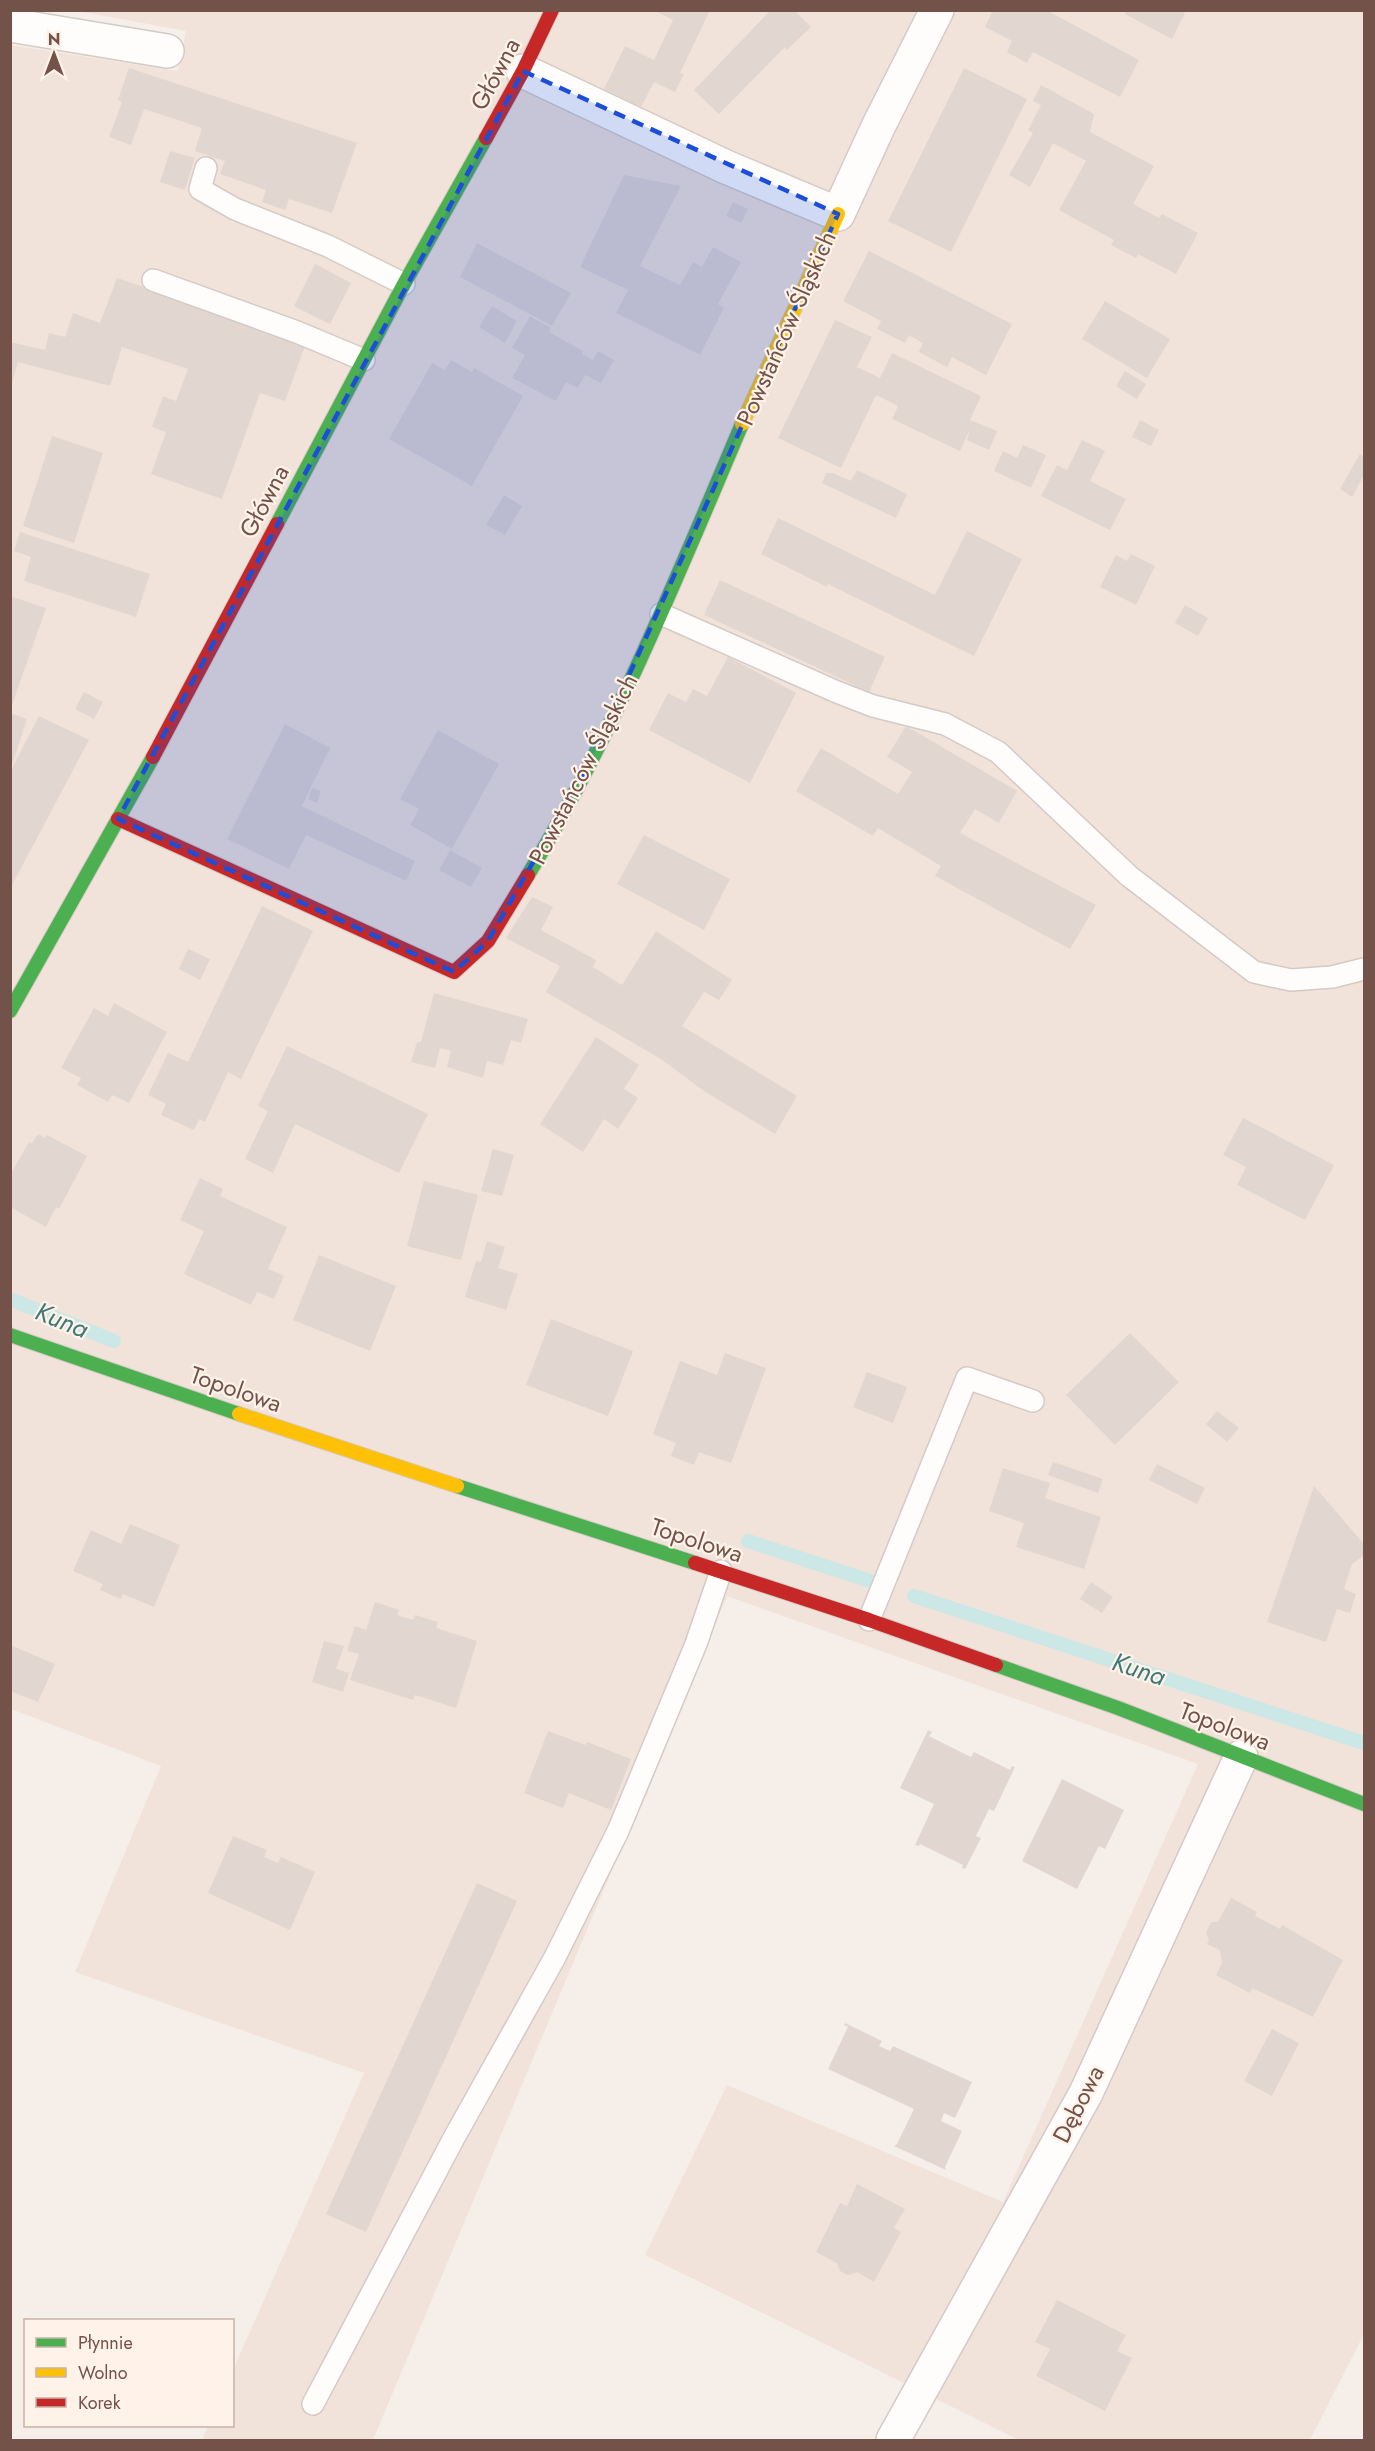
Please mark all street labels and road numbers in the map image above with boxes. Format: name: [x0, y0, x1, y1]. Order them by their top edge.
street label: Główna: [461, 32, 529, 116]
street label: Powstańców Śląskich: [727, 225, 845, 431]
street label: Główna: [230, 459, 298, 543]
street label: Powstańców Śląskich: [520, 668, 646, 870]
street label: Topolowa: [185, 1357, 287, 1421]
street label: Topolowa: [647, 1509, 747, 1571]
street label: Topolowa: [1174, 1693, 1276, 1759]
street label: Dębowa: [1044, 2059, 1112, 2149]

